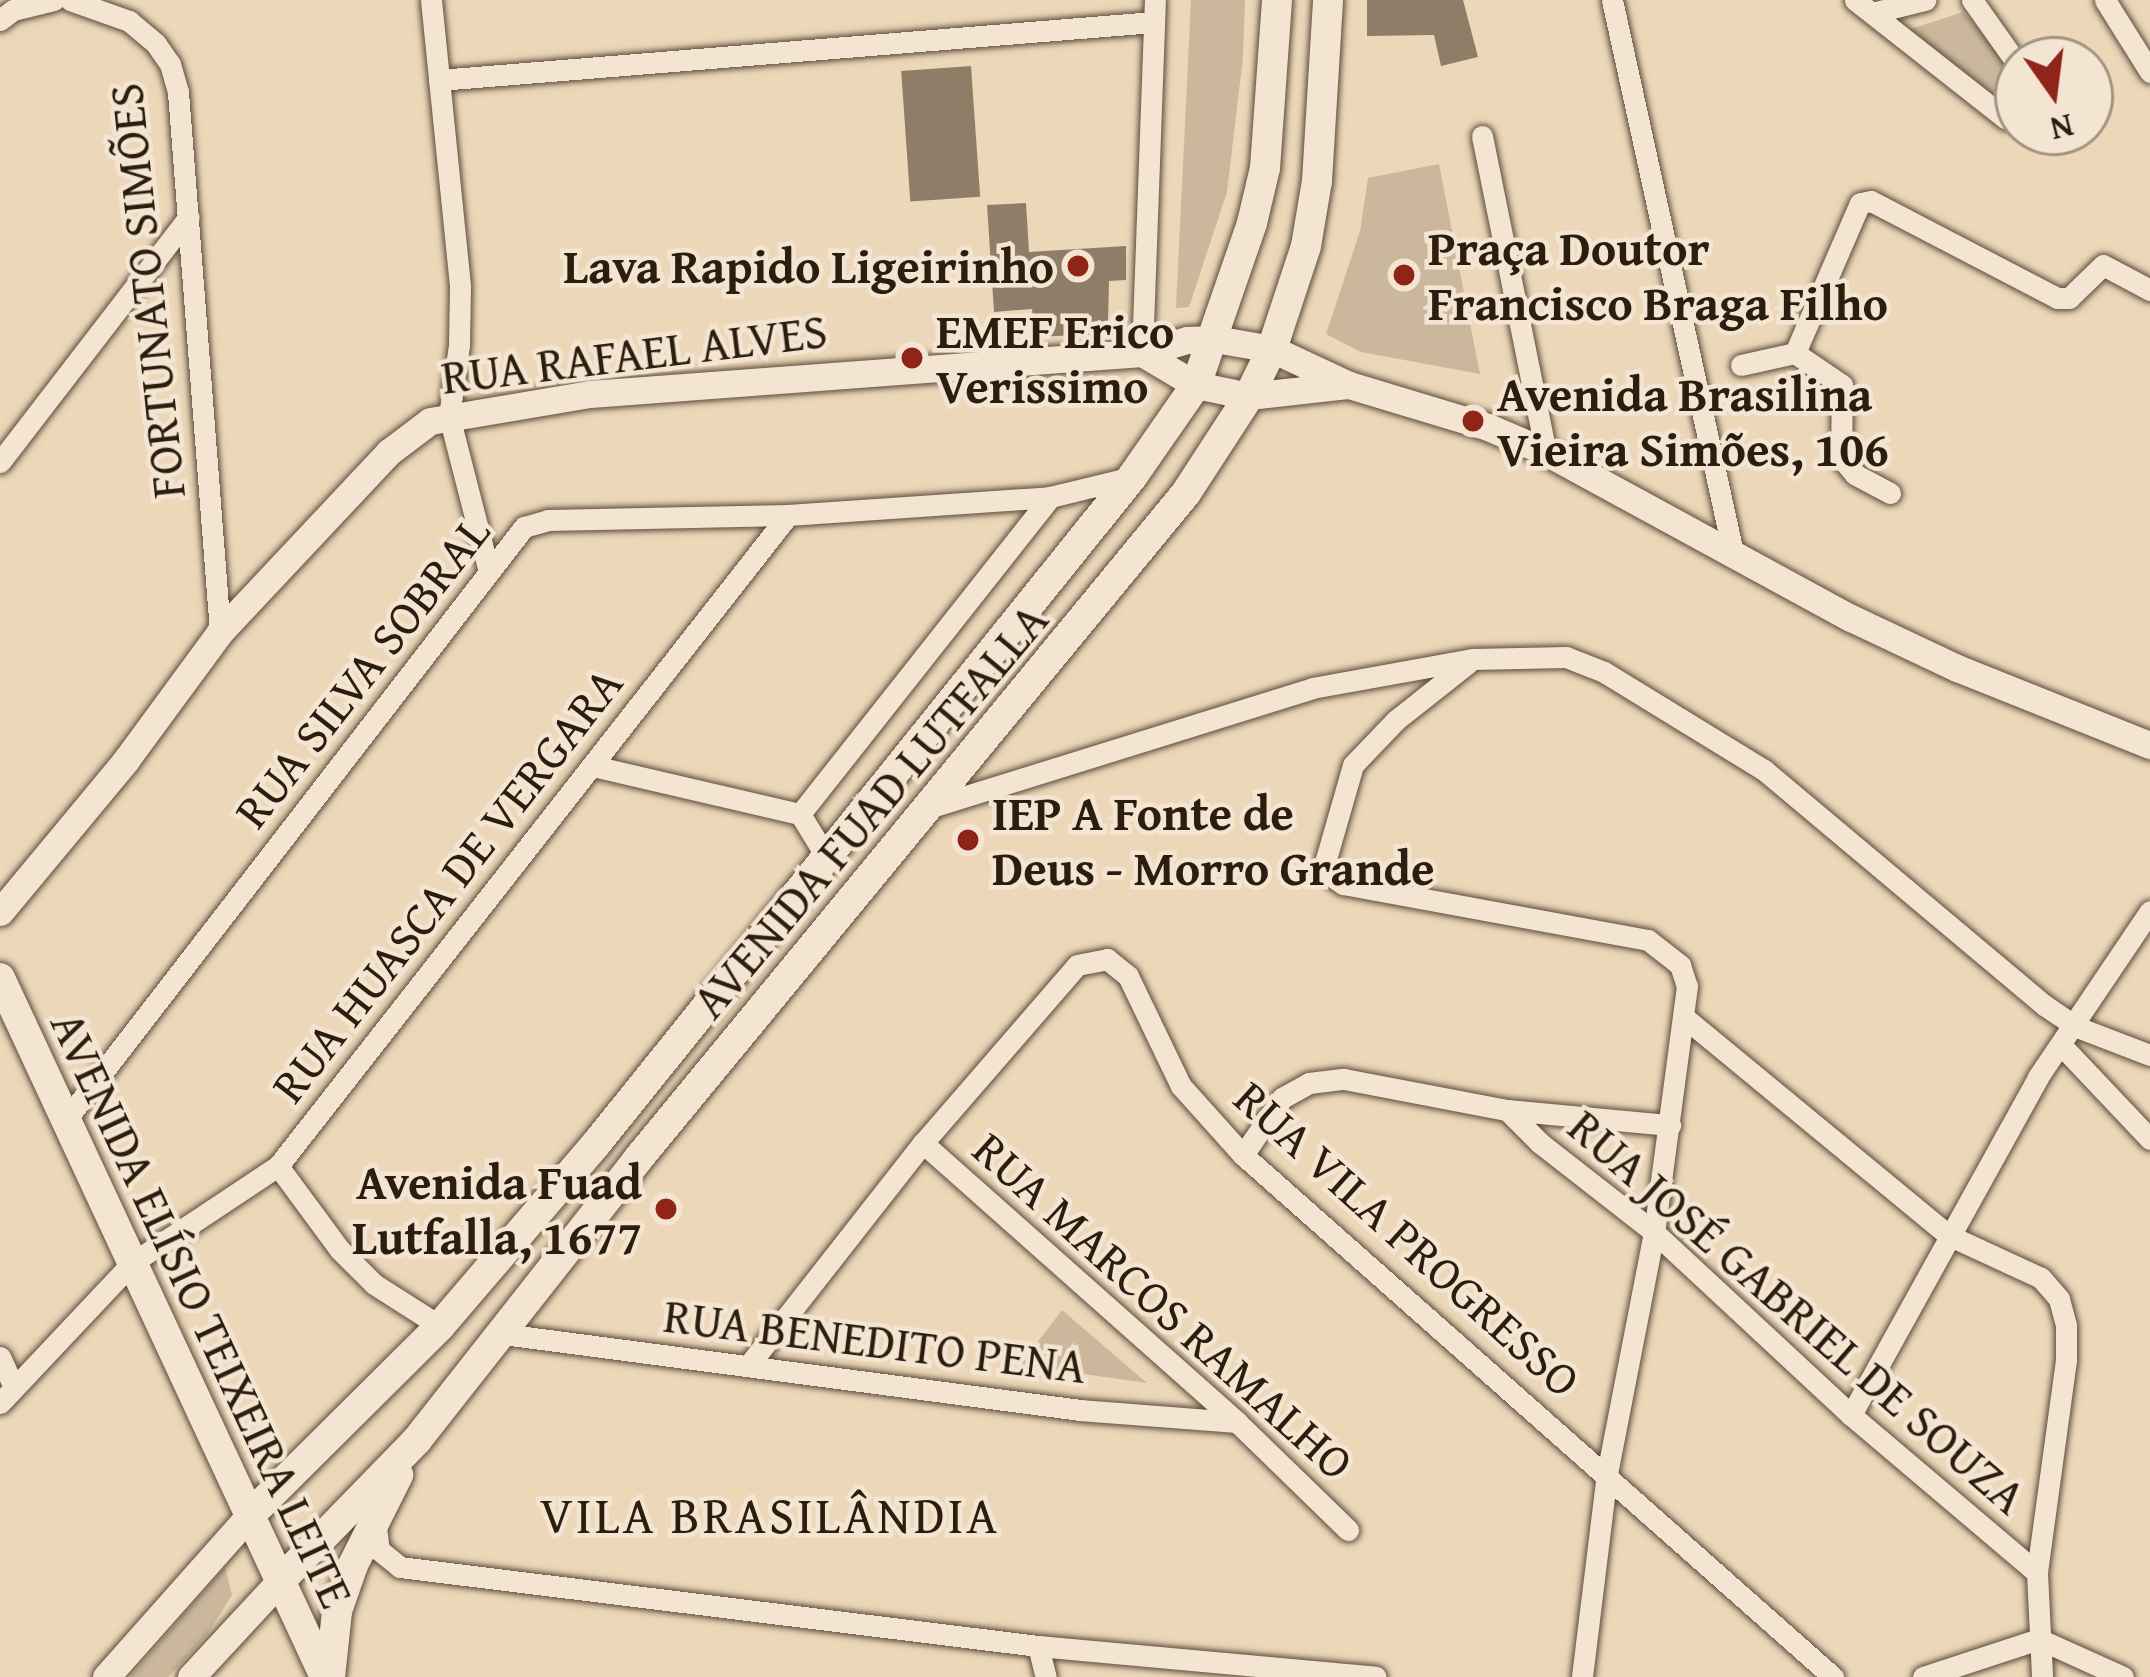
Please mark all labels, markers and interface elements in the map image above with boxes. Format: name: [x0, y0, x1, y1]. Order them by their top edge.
north arrow: [1994, 36, 2114, 156]
street label: FORTUNATO SIMÕES: [96, 81, 196, 501]
text: N: [2045, 102, 2078, 154]
place label: Praça Doutor Francisco Braga Filho: [1428, 218, 1888, 331]
place label: Lava Rapido Ligeirinho: [563, 237, 1054, 295]
marker: Lava Rapido Ligeirinho: [1065, 253, 1091, 279]
marker: Praça Doutor Francisco Braga Filho: [1391, 262, 1417, 288]
street label: RUA RAFAEL ALVES: [438, 301, 830, 405]
place label: EMEF Erico Verissimo: [936, 301, 1174, 414]
marker: EMEF Erico Verissimo: [899, 345, 925, 371]
place label: Avenida Brasilina Vieira Simões, 106: [1497, 364, 1889, 477]
marker: Avenida Brasilina Vieira Simões, 106: [1460, 408, 1486, 434]
street label: RUA SILVA SOBRAL: [221, 503, 501, 839]
street label: AVENIDA FUAD LUTFALLA: [679, 591, 1059, 1029]
street label: RUA HUASCA DE VERGARA: [258, 655, 634, 1113]
place label: IEP A Fonte de Deus - Morro Grande: [992, 783, 1435, 896]
marker: IEP A Fonte de Deus - Morro Grande: [955, 827, 981, 853]
street label: AVENIDA ELÍSIO TEIXEIRA LEITE: [39, 1002, 367, 1616]
street label: RUA VILA PROGRESSO: [1223, 1068, 1593, 1408]
street label: RUA JOSÉ GABRIEL DE SOUZA: [1558, 1097, 2038, 1525]
street label: RUA MARCOS RAMALHO: [962, 1119, 1366, 1491]
place label: Avenida Fuad Lutfalla, 1677: [352, 1152, 642, 1265]
marker: Avenida Fuad Lutfalla, 1677: [653, 1196, 679, 1222]
street label: RUA BENEDITO PENA: [661, 1286, 1089, 1394]
district label: VILA BRASILÂNDIA: [540, 1484, 1000, 1546]

